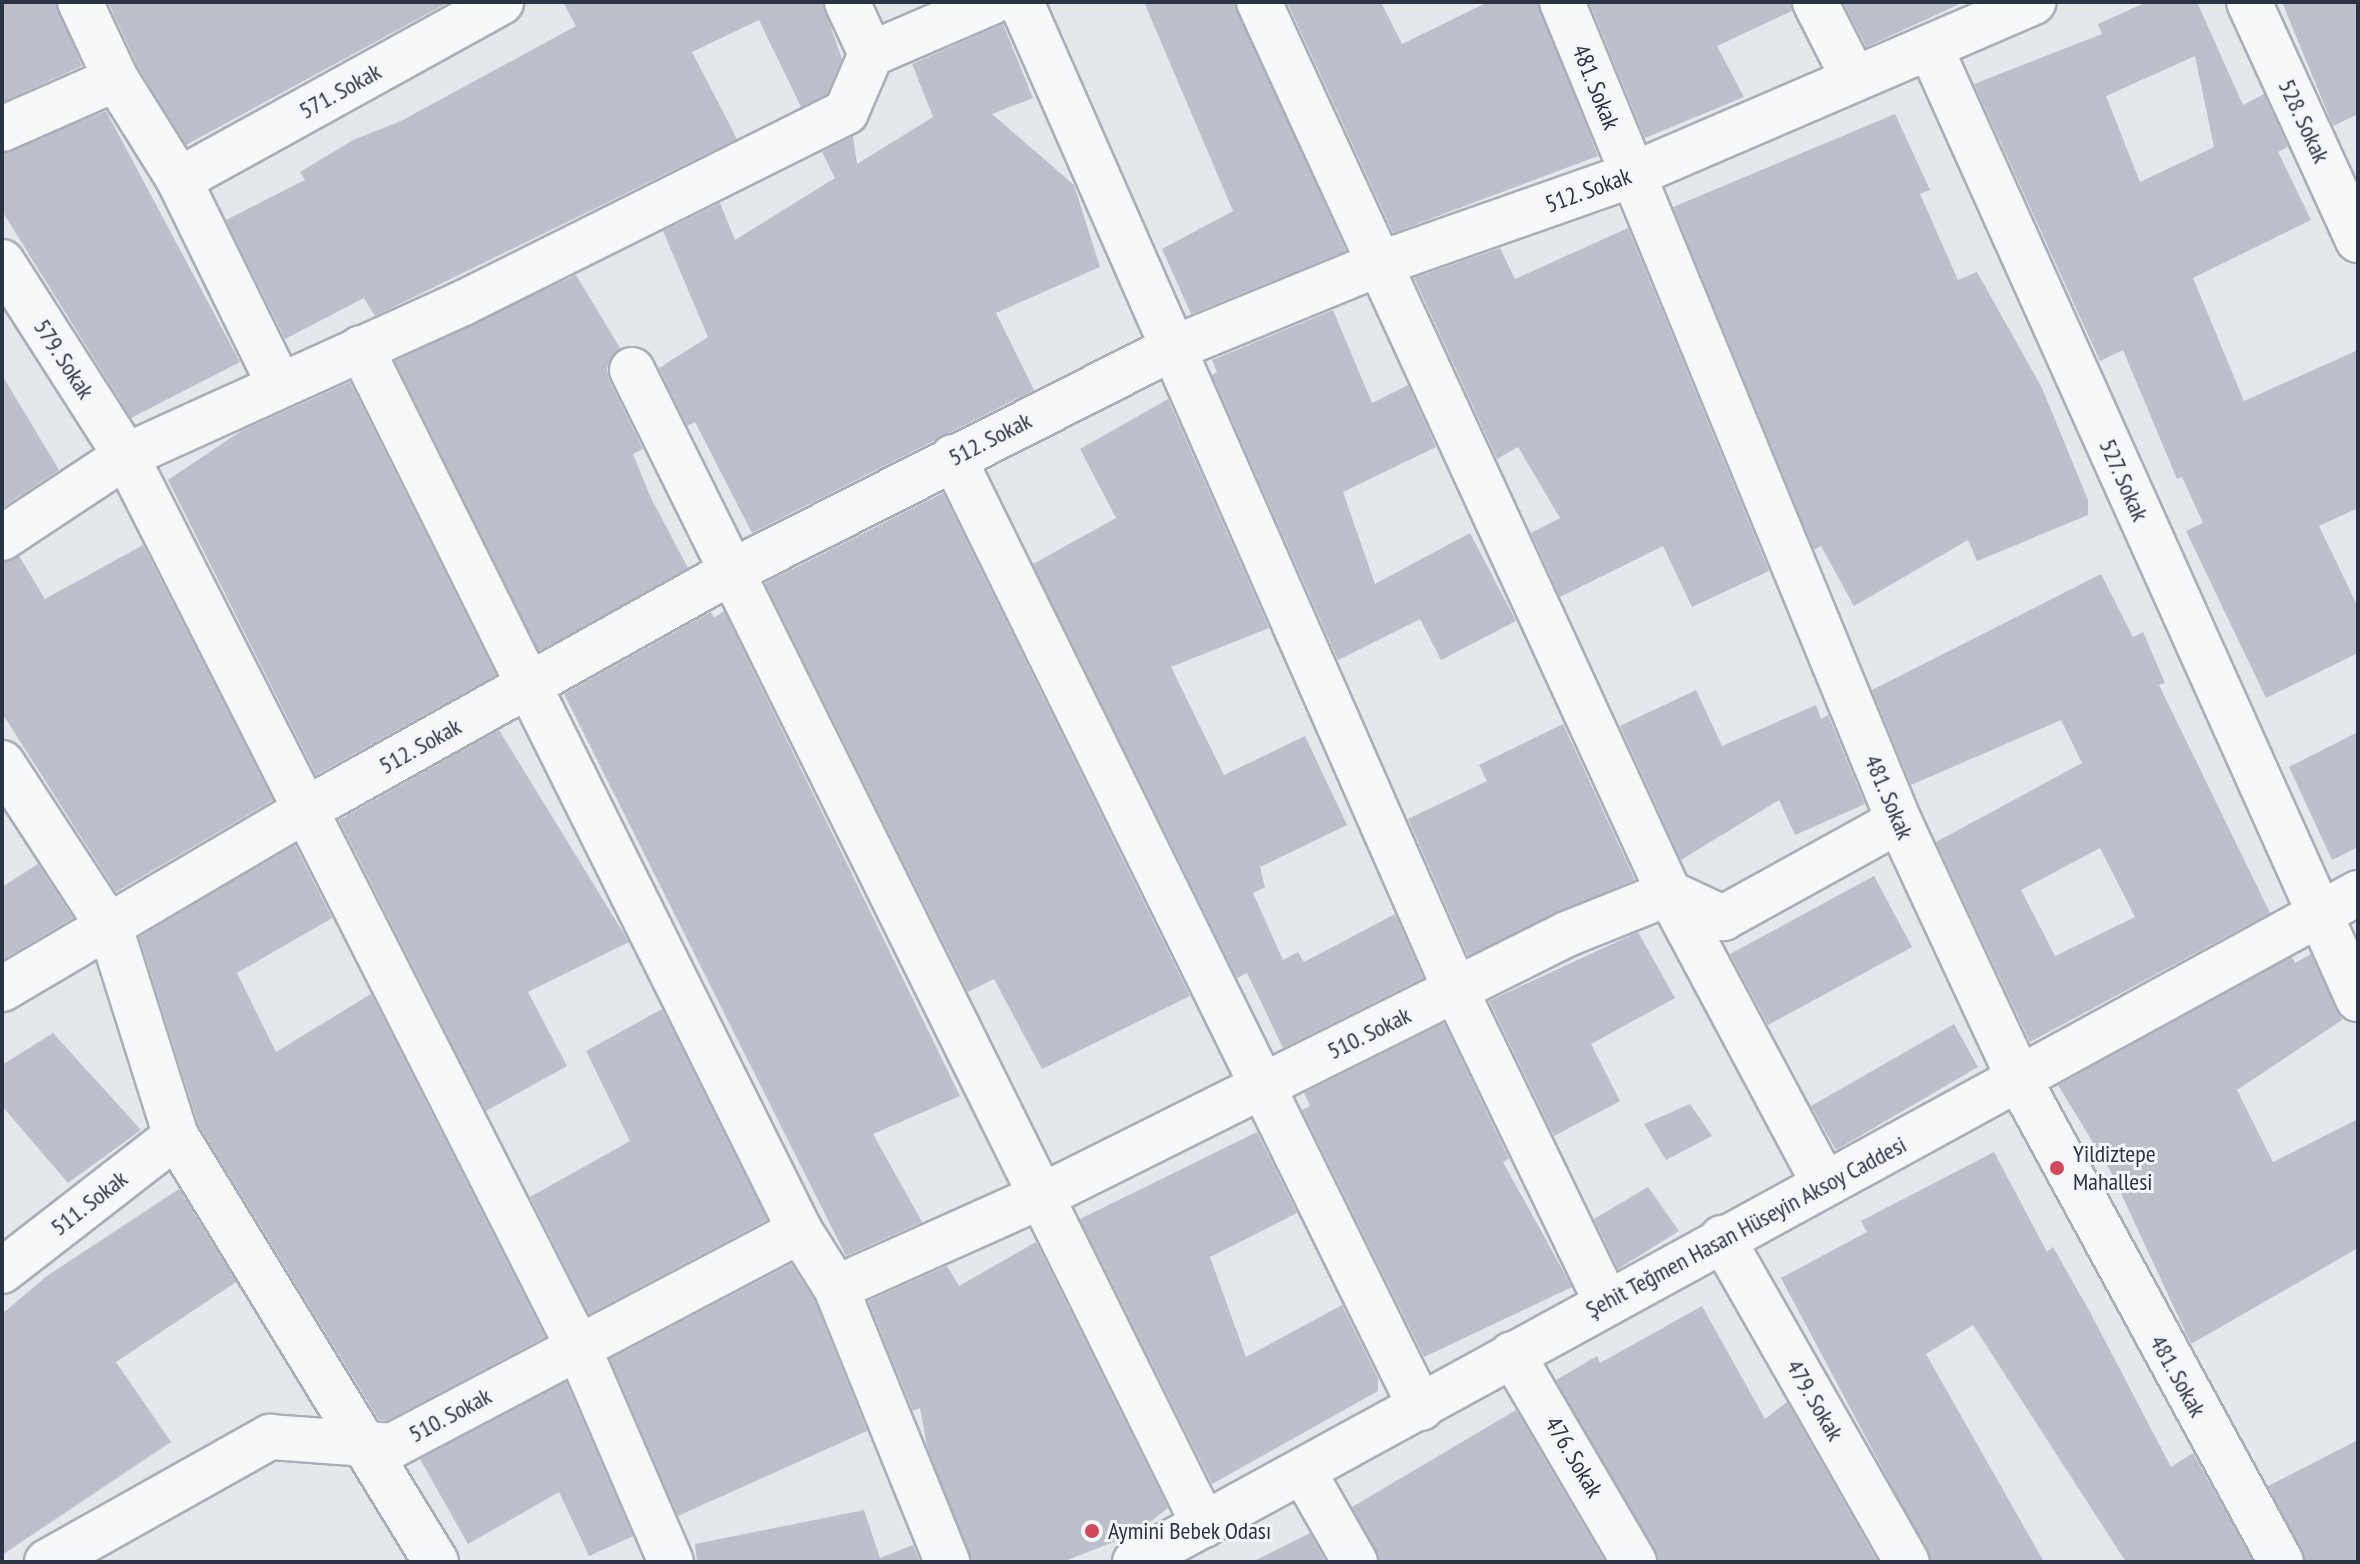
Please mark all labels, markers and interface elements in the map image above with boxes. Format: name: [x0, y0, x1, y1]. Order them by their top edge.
street label: 481. Sokak: [1566, 40, 1626, 134]
street label: 571. Sokak: [293, 56, 387, 126]
street label: 528. Sokak: [2272, 74, 2336, 168]
street label: 512. Sokak: [1540, 161, 1636, 219]
street label: 579. Sokak: [27, 313, 101, 405]
street label: 512. Sokak: [943, 406, 1037, 472]
street label: 527. Sokak: [2093, 434, 2155, 526]
street label: 512. Sokak: [373, 711, 467, 781]
street label: 481. Sokak: [1858, 750, 1920, 844]
street label: 510. Sokak: [1322, 1000, 1416, 1066]
street label: Şehit Teğmen Hasan Hüseyin Aksoy Caddesi: [1580, 1130, 1912, 1324]
place label: Yildiztepe Mahallesi: [2073, 1140, 2156, 1196]
marker: Yildiztepe Mahallesi: [2048, 1159, 2066, 1177]
street label: 511. Sokak: [44, 1164, 134, 1242]
street label: 481. Sokak: [2143, 1329, 2213, 1423]
street label: 479. Sokak: [1780, 1354, 1850, 1446]
street label: 510. Sokak: [403, 1381, 497, 1449]
street label: 476. Sokak: [1538, 1411, 1610, 1503]
place label: Aymini Bebek Odası: [1108, 1517, 1272, 1545]
marker: Aymini Bebek Odası: [1083, 1522, 1101, 1540]

